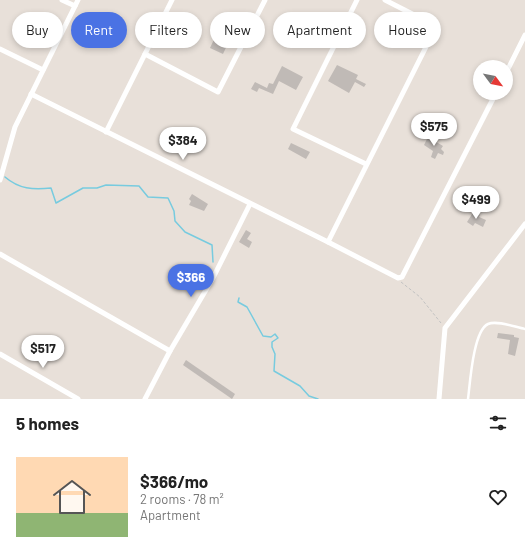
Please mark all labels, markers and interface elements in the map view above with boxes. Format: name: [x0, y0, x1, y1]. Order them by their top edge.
chip: Buy: [12, 12, 63, 48]
chip: Rent: [71, 12, 127, 48]
chip: Filters: [135, 12, 202, 48]
chip: New: [210, 12, 265, 48]
chip: Apartment: [273, 12, 366, 48]
chip: House: [374, 12, 441, 48]
north arrow: [473, 60, 513, 100]
map controls: [473, 60, 513, 100]
pin: $575: [410, 113, 458, 147]
text: $575: [420, 118, 448, 134]
pin: $384: [159, 127, 207, 161]
text: $384: [168, 132, 198, 148]
pin: $499: [452, 186, 500, 220]
text: $499: [461, 191, 491, 207]
pin: $366: [167, 264, 215, 298]
text: $366: [177, 269, 205, 285]
pin: $517: [19, 335, 67, 369]
text: $517: [30, 340, 56, 356]
icon: filters: [487, 412, 509, 434]
text: 5 homes: [16, 413, 79, 433]
text: $366/mo: [140, 471, 208, 491]
icon: home: [48, 473, 96, 521]
icon: heart: [487, 486, 509, 508]
text: 2 rooms · 78 m²: [140, 491, 224, 507]
text: Apartment: [140, 507, 201, 523]

